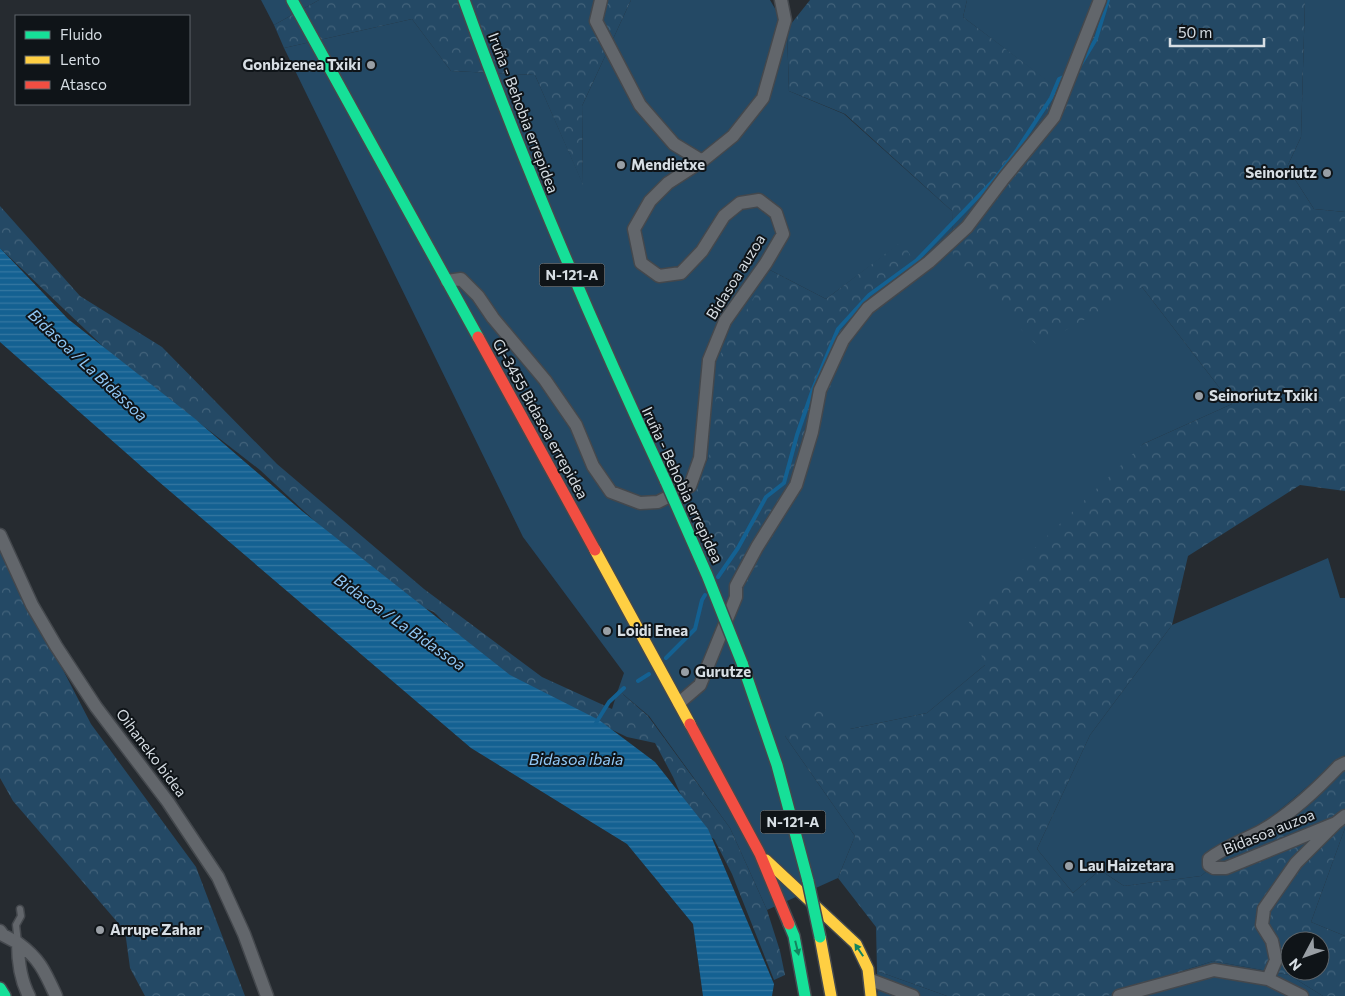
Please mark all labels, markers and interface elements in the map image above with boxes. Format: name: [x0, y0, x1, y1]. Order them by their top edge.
legend: [15, 15, 190, 105]
scale bar: [1170, 15, 1264, 47]
text: 50 m: [1178, 23, 1212, 41]
text: Fluido: [60, 25, 102, 43]
street label: Iruña - Behobia errepidea: [485, 30, 563, 195]
text: Lento: [60, 50, 100, 68]
place label: Gonbizenea Txiki: [242, 55, 361, 73]
marker: Gonbizenea Txiki: [365, 59, 377, 71]
text: Atasco: [60, 75, 107, 93]
place label: Mendietxe: [631, 155, 705, 173]
marker: Mendietxe: [615, 159, 627, 171]
place label: Seinoriutz: [1245, 163, 1317, 181]
marker: Seinoriutz: [1321, 167, 1333, 179]
street label: Bidasoa auzoa: [702, 231, 768, 322]
road number: N-121-A: [540, 264, 604, 286]
water label: Bidasoa / La Bidassoa: [25, 305, 152, 425]
street label: GI-3455 Bidasoa errepidea: [489, 335, 592, 502]
place label: Seinoriutz Txiki: [1209, 386, 1318, 404]
marker: Seinoriutz Txiki: [1193, 390, 1205, 402]
street label: Iruña - Behobia errepidea: [639, 404, 727, 566]
water label: Bidasoa / La Bidassoa: [331, 569, 469, 674]
place label: Loidi Enea: [617, 621, 688, 639]
marker: Loidi Enea: [601, 625, 613, 637]
place label: Gurutze: [695, 662, 751, 680]
marker: Gurutze: [679, 666, 691, 678]
street label: Oihaneko bidea: [113, 705, 191, 800]
water label: Bidasoa ibaia: [529, 749, 623, 768]
street label: Bidasoa auzoa: [1220, 805, 1317, 858]
road number: N-121-A: [760, 810, 826, 834]
place label: Lau Haizetara: [1079, 856, 1174, 874]
marker: Lau Haizetara: [1063, 860, 1075, 872]
place label: Arrupe Zahar: [110, 920, 202, 938]
marker: Arrupe Zahar: [94, 924, 106, 936]
north arrow: [1280, 931, 1330, 981]
one-way arrow: [793, 941, 801, 956]
one-way arrow: [855, 943, 864, 956]
text: N: [1285, 955, 1305, 974]

